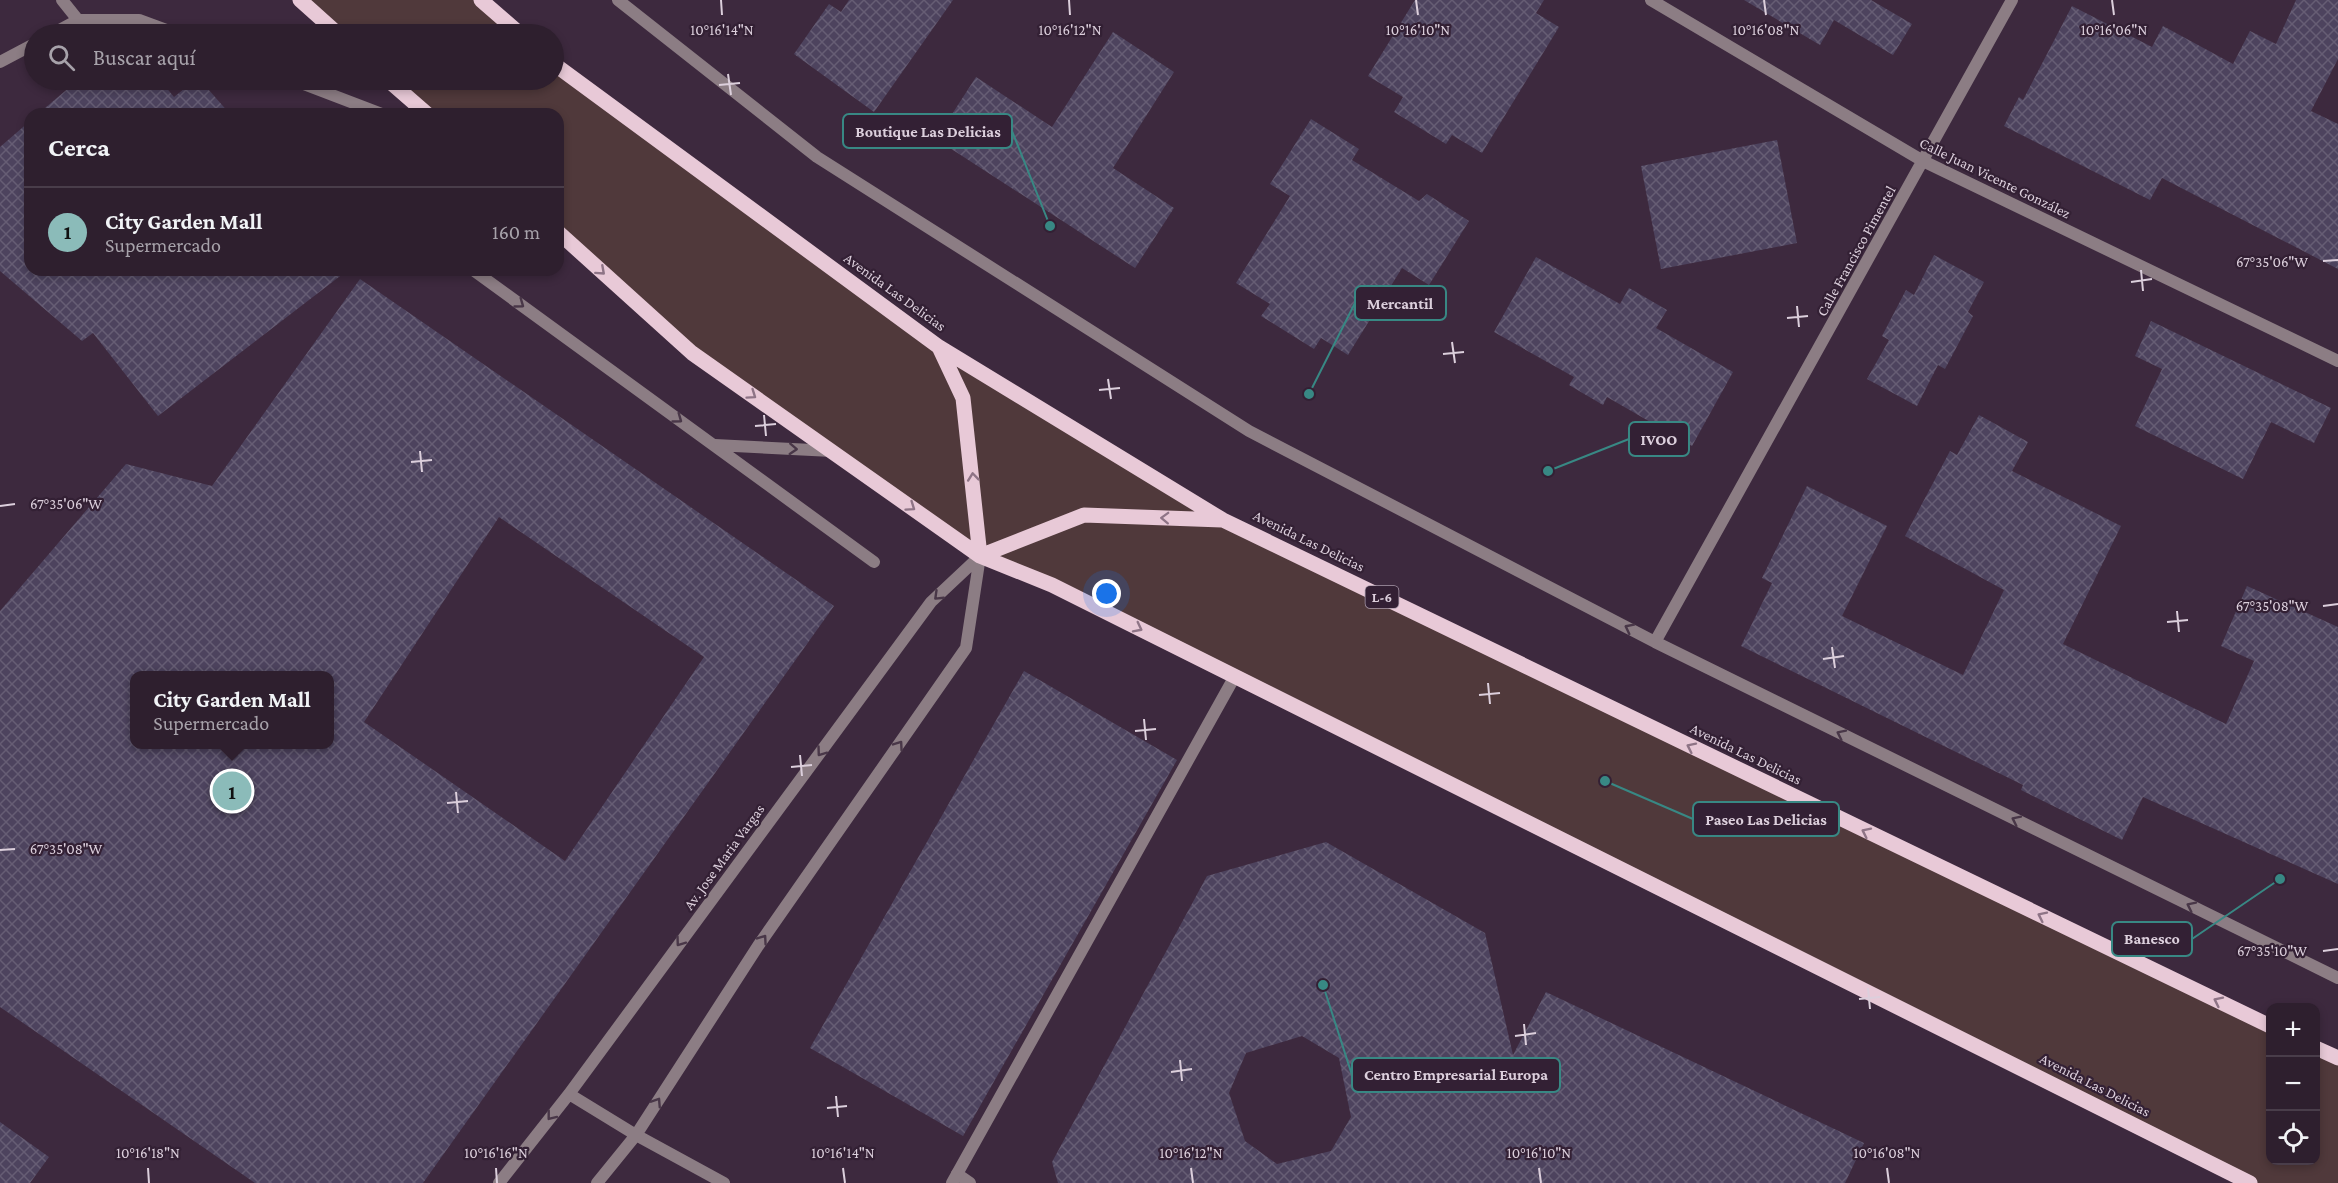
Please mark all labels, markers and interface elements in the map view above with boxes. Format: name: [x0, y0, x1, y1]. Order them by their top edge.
text: 10°16'14"N: [690, 22, 754, 38]
text: 10°16'12"N: [1038, 22, 1102, 38]
text: 10°16'10"N: [1386, 22, 1450, 38]
text: 10°16'08"N: [1733, 22, 1800, 38]
text: 10°16'06"N: [2081, 22, 2147, 38]
search box: [24, 24, 564, 90]
icon: search: [45, 41, 78, 74]
text: Buscar aquí: [93, 45, 195, 70]
callout: Boutique Las Delicias: [843, 114, 1012, 148]
text: Boutique Las Delicias: [855, 123, 1001, 140]
text: Cerca: [48, 133, 110, 162]
street label: Calle Juan Vicente González: [1917, 134, 2073, 222]
street label: Calle Francisco Pimentel: [1814, 183, 1899, 319]
text: City Garden Mall: [105, 209, 262, 234]
text: 1: [64, 221, 71, 243]
text: 160 m: [492, 221, 540, 243]
text: Supermercado: [105, 234, 221, 256]
street label: Avenida Las Delicias: [841, 250, 949, 334]
text: 67°35'06"W: [2236, 254, 2308, 270]
one-way arrow: [595, 264, 605, 275]
callout: Mercantil: [1355, 286, 1446, 320]
text: Mercantil: [1367, 295, 1434, 312]
one-way arrow: [514, 297, 525, 308]
one-way arrow: [745, 388, 756, 399]
one-way arrow: [671, 412, 682, 423]
callout: IVOO: [1629, 422, 1689, 456]
text: IVOO: [1641, 431, 1677, 448]
one-way arrow: [789, 443, 798, 456]
one-way arrow: [967, 472, 980, 481]
text: 67°35'06"W: [30, 496, 102, 512]
one-way arrow: [905, 500, 916, 511]
street label: Avenida Las Delicias: [1251, 507, 1367, 575]
one-way arrow: [1160, 511, 1169, 524]
your location: [1092, 579, 1121, 608]
road number: L-6: [1366, 586, 1398, 608]
one-way arrow: [934, 589, 945, 600]
text: 67°35'08"W: [2236, 598, 2308, 614]
one-way arrow: [1132, 620, 1143, 632]
one-way arrow: [1625, 624, 1635, 635]
popup: [130, 671, 334, 749]
text: City Garden Mall: [153, 687, 311, 712]
text: Supermercado: [153, 712, 269, 734]
street label: Avenida Las Delicias: [1688, 720, 1804, 788]
one-way arrow: [1837, 729, 1848, 741]
one-way arrow: [892, 740, 903, 751]
one-way arrow: [1686, 743, 1697, 754]
one-way arrow: [817, 745, 828, 756]
pin: 1: [212, 768, 252, 814]
street label: Av. Jose Maria Vargas: [680, 801, 768, 913]
callout: Paseo Las Delicias: [1693, 802, 1839, 836]
text: Paseo Las Delicias: [1705, 811, 1827, 828]
one-way arrow: [2012, 816, 2022, 827]
one-way arrow: [1862, 828, 1873, 840]
text: 67°35'08"W: [30, 841, 102, 857]
one-way arrow: [2186, 902, 2197, 914]
one-way arrow: [2037, 912, 2048, 924]
callout: Banesco: [2112, 922, 2192, 956]
text: Banesco: [2124, 930, 2180, 947]
one-way arrow: [756, 935, 767, 946]
one-way arrow: [677, 936, 688, 947]
text: 67°35'10"W: [2237, 943, 2307, 959]
one-way arrow: [2213, 996, 2224, 1008]
map controls: [2266, 1003, 2320, 1165]
button: +: [2266, 1003, 2320, 1057]
street label: Avenida Las Delicias: [2037, 1050, 2153, 1120]
button: −: [2266, 1057, 2320, 1111]
callout: Centro Empresarial Europa: [1352, 1058, 1560, 1092]
text: Centro Empresarial Europa: [1364, 1066, 1548, 1083]
one-way arrow: [650, 1098, 661, 1109]
one-way arrow: [548, 1109, 559, 1120]
button: locate: [2266, 1111, 2320, 1165]
text: 10°16'18"N: [116, 1145, 180, 1161]
text: 10°16'16"N: [464, 1145, 528, 1161]
text: 10°16'14"N: [811, 1145, 875, 1161]
text: 10°16'12"N: [1159, 1145, 1223, 1161]
text: 10°16'10"N: [1507, 1145, 1571, 1161]
text: 10°16'08"N: [1854, 1145, 1921, 1161]

